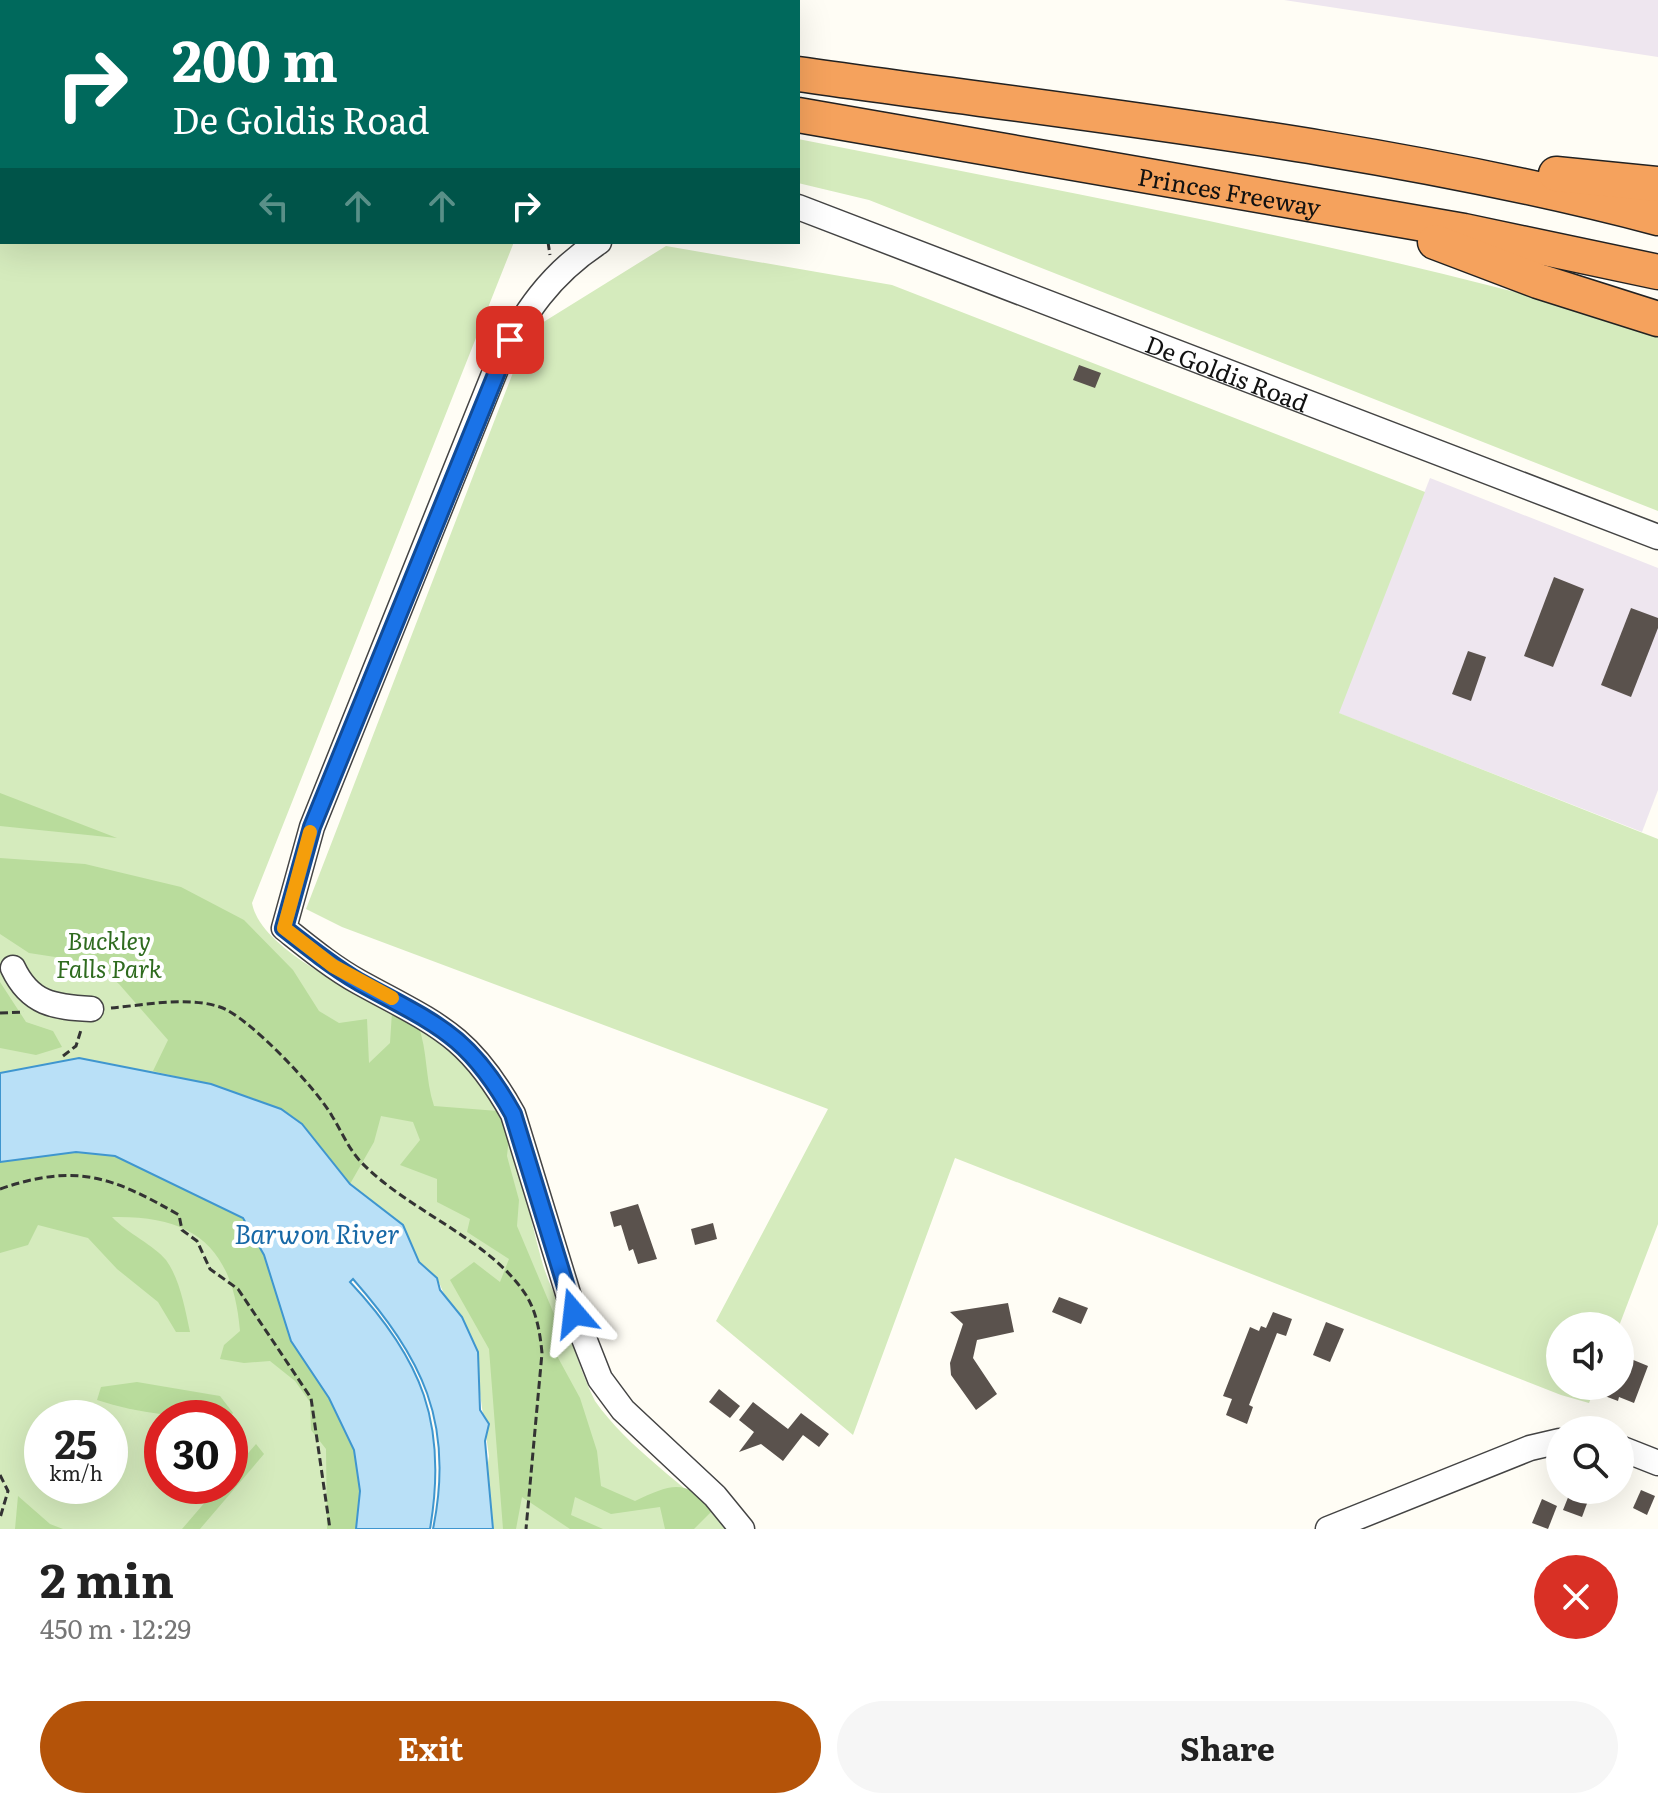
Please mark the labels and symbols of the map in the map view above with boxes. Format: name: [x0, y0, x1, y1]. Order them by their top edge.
street label: Princes Freeway: [1135, 157, 1324, 223]
pin: [476, 306, 544, 374]
street label: De Goldis Road: [1141, 325, 1314, 419]
park label: Buckley Falls Park: [56, 922, 163, 985]
water label: Barwon River: [234, 1213, 400, 1252]
position arrow: [532, 1271, 616, 1355]
speed limit sign: 30: [144, 1400, 248, 1504]

